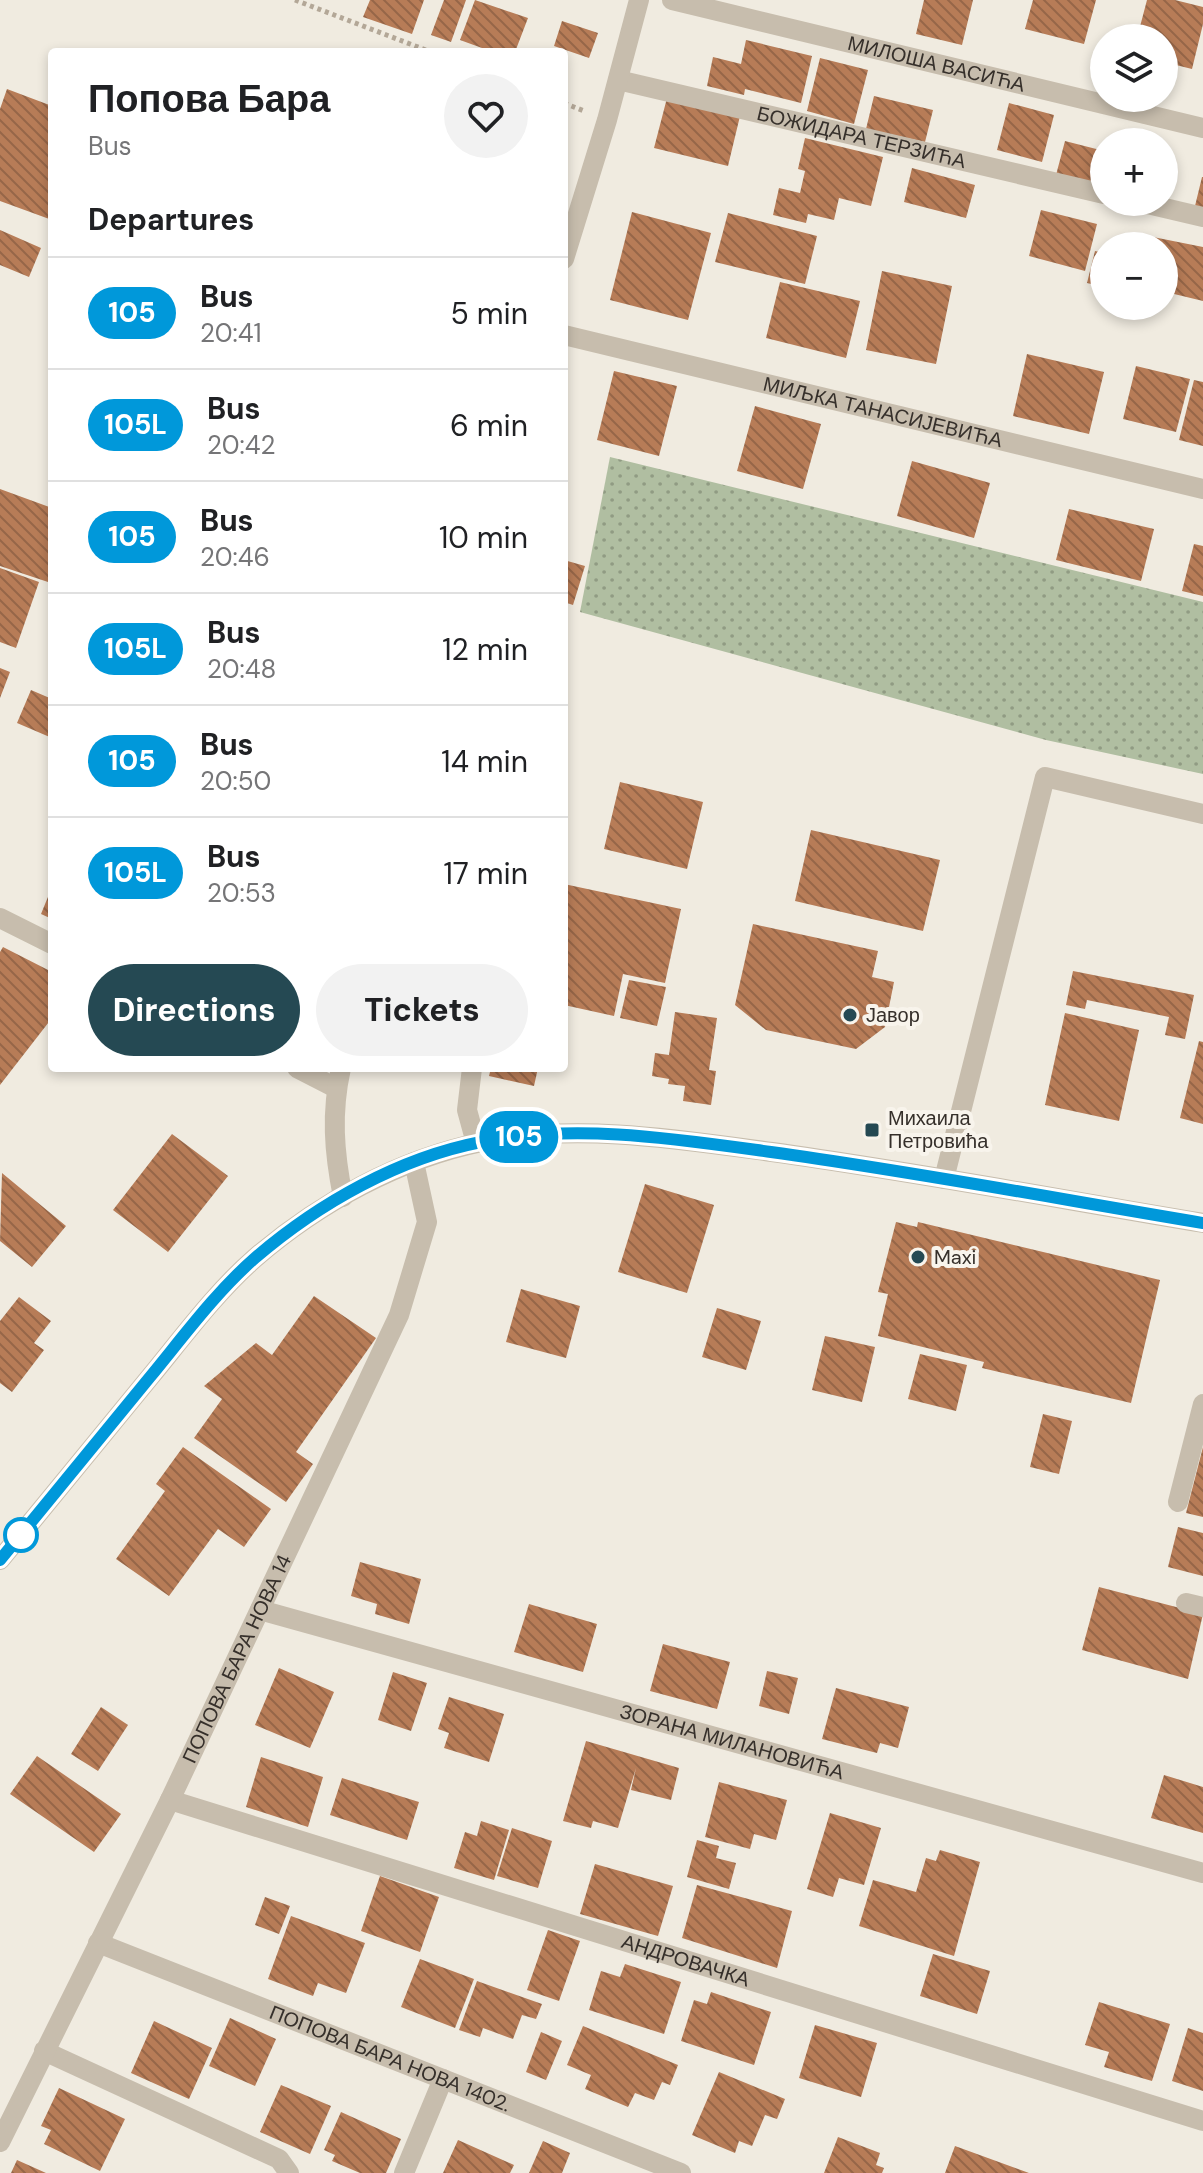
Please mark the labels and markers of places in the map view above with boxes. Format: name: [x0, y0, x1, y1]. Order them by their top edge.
place label: Јавор: [866, 1002, 920, 1028]
marker: Јавор: [841, 1006, 859, 1024]
place label: Михаила Петровића: [888, 1105, 989, 1154]
marker: Михаила Петровића: [863, 1121, 881, 1139]
place label: Maxi: [934, 1244, 976, 1270]
marker: Maxi: [909, 1248, 927, 1266]
unlabelled marker: [4, 1518, 38, 1552]

